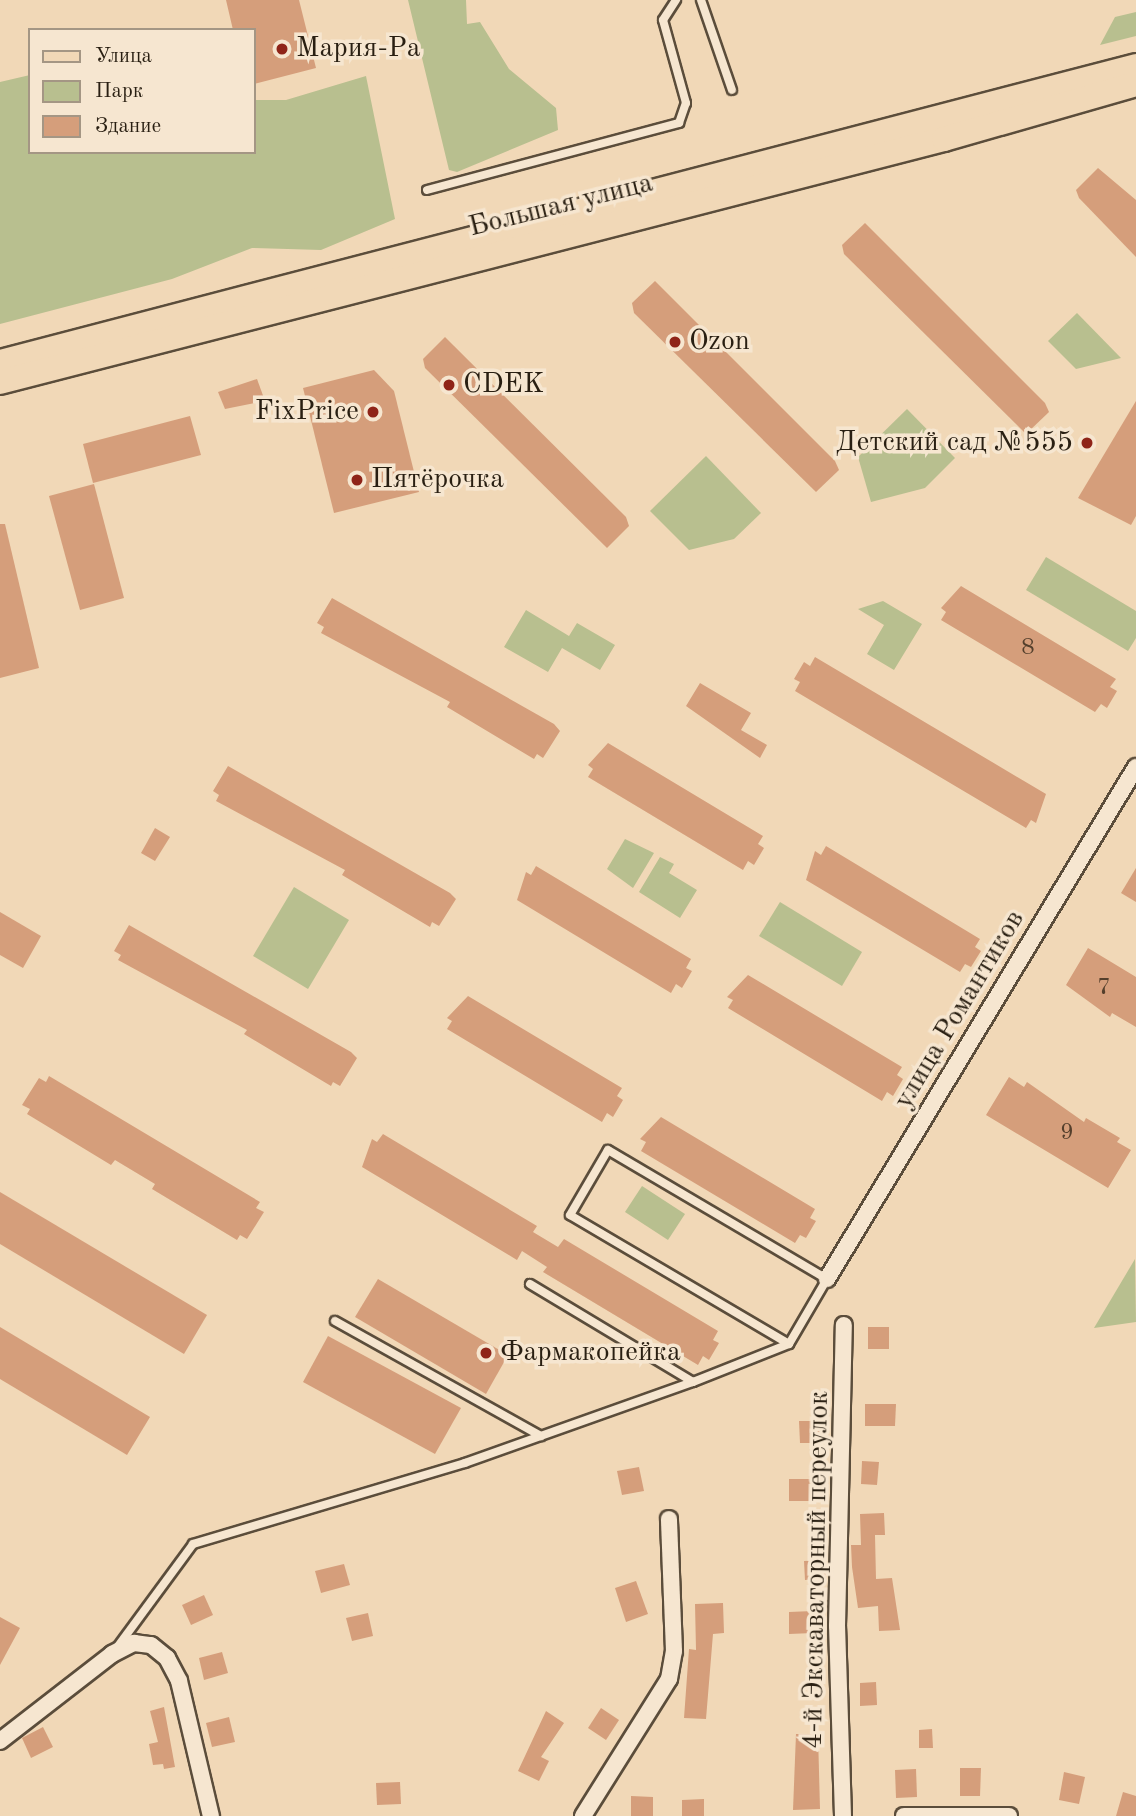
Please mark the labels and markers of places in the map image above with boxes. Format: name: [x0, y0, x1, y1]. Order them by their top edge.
place label: Мария-Ра: [296, 32, 421, 66]
marker: Мария-Ра: [274, 41, 290, 57]
place label: Ozon: [689, 325, 750, 359]
marker: Ozon: [667, 334, 683, 350]
place label: CDEK: [463, 368, 544, 402]
marker: CDEK: [441, 377, 457, 393]
place label: FixPrice: [255, 395, 359, 429]
marker: FixPrice: [365, 404, 381, 420]
place label: Детский сад №555: [836, 426, 1073, 460]
marker: Детский сад №555: [1079, 435, 1095, 451]
place label: Пятёрочка: [371, 463, 504, 497]
marker: Пятёрочка: [349, 472, 365, 488]
place label: Фармакопейка: [500, 1336, 681, 1370]
marker: Фармакопейка: [478, 1345, 494, 1361]

